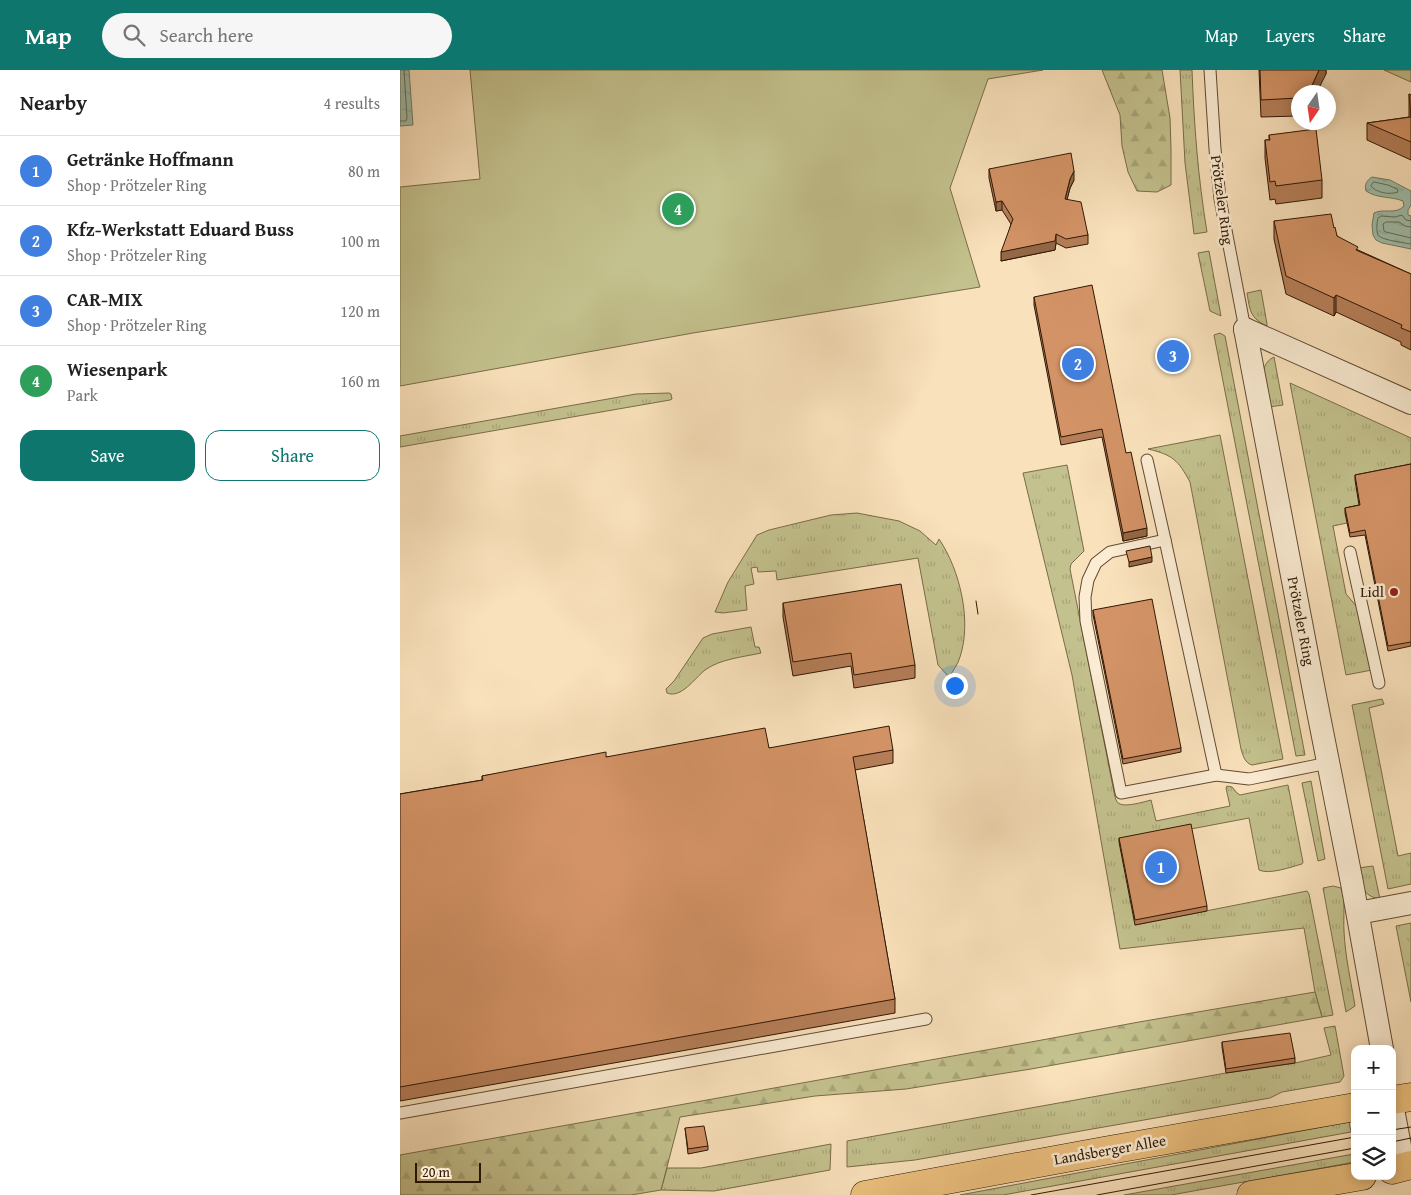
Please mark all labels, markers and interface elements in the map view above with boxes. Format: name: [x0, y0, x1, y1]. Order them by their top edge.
search box: [102, 13, 452, 58]
text: Map: [25, 18, 72, 53]
icon: search: [120, 21, 148, 49]
text: Search here: [160, 21, 253, 49]
text: Map: [1205, 22, 1238, 49]
text: Layers: [1266, 22, 1315, 49]
text: Share: [1343, 22, 1386, 49]
north arrow: [1291, 85, 1336, 130]
text: Nearby: [20, 87, 87, 118]
text: 4 results: [323, 91, 380, 115]
text: Getränke Hoffmann: [67, 145, 234, 173]
street label: Prötzeler Ring: [1206, 154, 1239, 247]
text: 1: [32, 159, 40, 183]
text: 80 m: [348, 159, 380, 183]
text: Shop · Prötzeler Ring: [67, 173, 207, 197]
pin: 4: [662, 190, 694, 228]
text: Kfz-Werkstatt Eduard Buss: [67, 215, 294, 243]
text: 2: [32, 229, 40, 253]
text: 100 m: [340, 229, 380, 253]
text: Shop · Prötzeler Ring: [67, 243, 207, 267]
text: CAR-MIX: [67, 285, 143, 313]
text: 3: [32, 299, 40, 323]
text: 120 m: [340, 299, 380, 323]
text: Shop · Prötzeler Ring: [67, 313, 207, 337]
pin: 3: [1157, 337, 1189, 375]
pin: 2: [1062, 345, 1094, 383]
text: Wiesenpark: [67, 355, 167, 383]
text: 4: [32, 369, 40, 393]
text: 160 m: [340, 369, 380, 393]
text: Park: [67, 383, 98, 407]
button: Save: [20, 430, 195, 481]
button: Share: [205, 430, 380, 481]
street label: Prötzeler Ring: [1283, 575, 1321, 668]
place label: Lidl: [1360, 581, 1384, 602]
marker: Lidl: [1388, 586, 1400, 598]
your location: [942, 673, 968, 699]
pin: 1: [1145, 848, 1177, 886]
map controls: [1351, 1045, 1396, 1180]
button: +: [1351, 1045, 1396, 1090]
button: −: [1351, 1090, 1396, 1135]
street label: Landsberger Allee: [1052, 1129, 1168, 1170]
button: layers: [1351, 1135, 1396, 1180]
scale bar: [415, 1160, 481, 1183]
text: 20 m: [422, 1162, 450, 1182]

